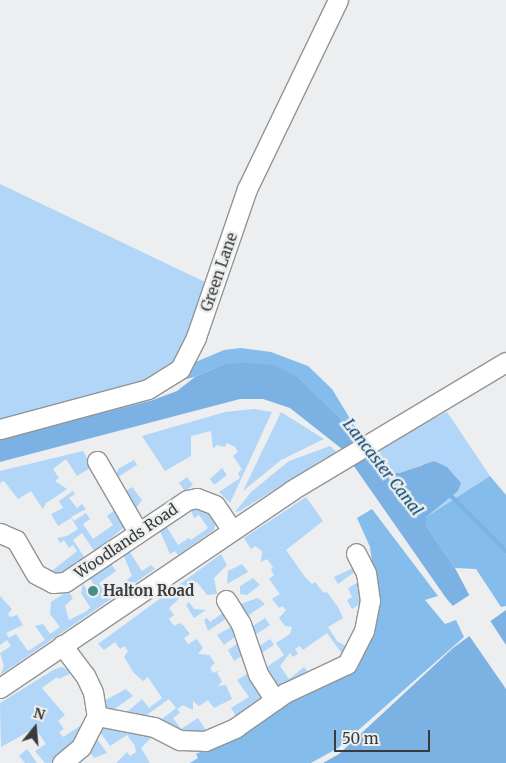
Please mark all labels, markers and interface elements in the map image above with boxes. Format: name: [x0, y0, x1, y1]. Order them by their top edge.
street label: Green Lane: [197, 230, 241, 314]
water label: Lancaster Canal: [339, 415, 427, 519]
street label: Woodlands Road: [71, 500, 181, 582]
place label: Halton Road: [103, 582, 194, 600]
marker: Halton Road: [87, 585, 99, 597]
north arrow: [10, 703, 60, 753]
text: N: [31, 703, 47, 724]
scale bar: [336, 720, 432, 752]
text: 50 m: [342, 729, 379, 748]

